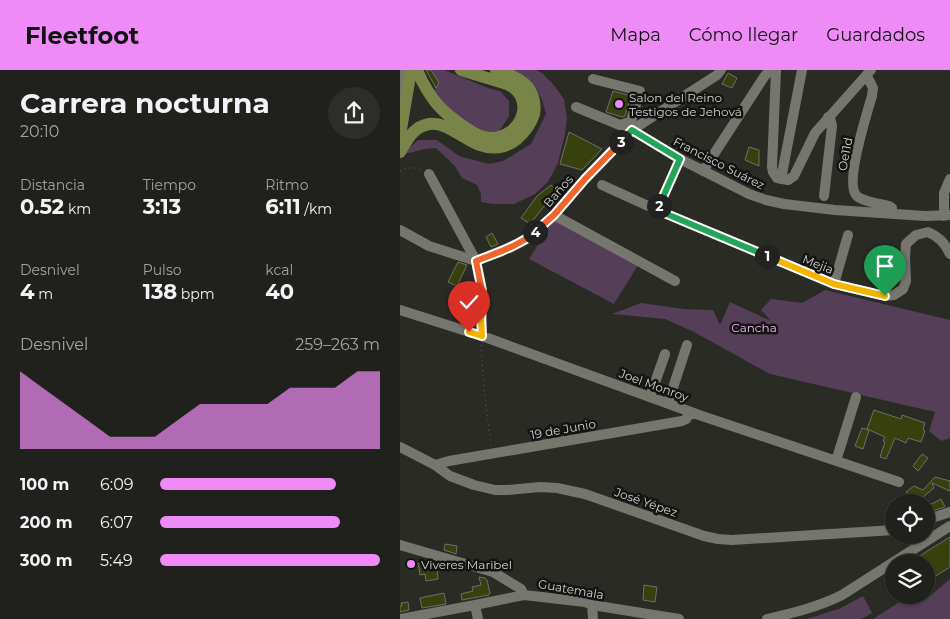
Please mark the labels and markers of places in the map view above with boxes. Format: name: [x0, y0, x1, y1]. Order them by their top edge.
place label: Salon del Reino Testigos de Jehová: [629, 90, 742, 119]
marker: Salon del Reino Testigos de Jehová: [613, 98, 625, 110]
pin: 3: [608, 130, 634, 154]
pin: 2: [646, 194, 672, 218]
pin: 4: [522, 220, 548, 244]
pin: 1: [754, 244, 780, 268]
pin: [864, 245, 906, 296]
pin: [448, 281, 490, 332]
place label: Viveres Maribel: [421, 557, 512, 572]
marker: Viveres Maribel: [405, 558, 417, 570]

